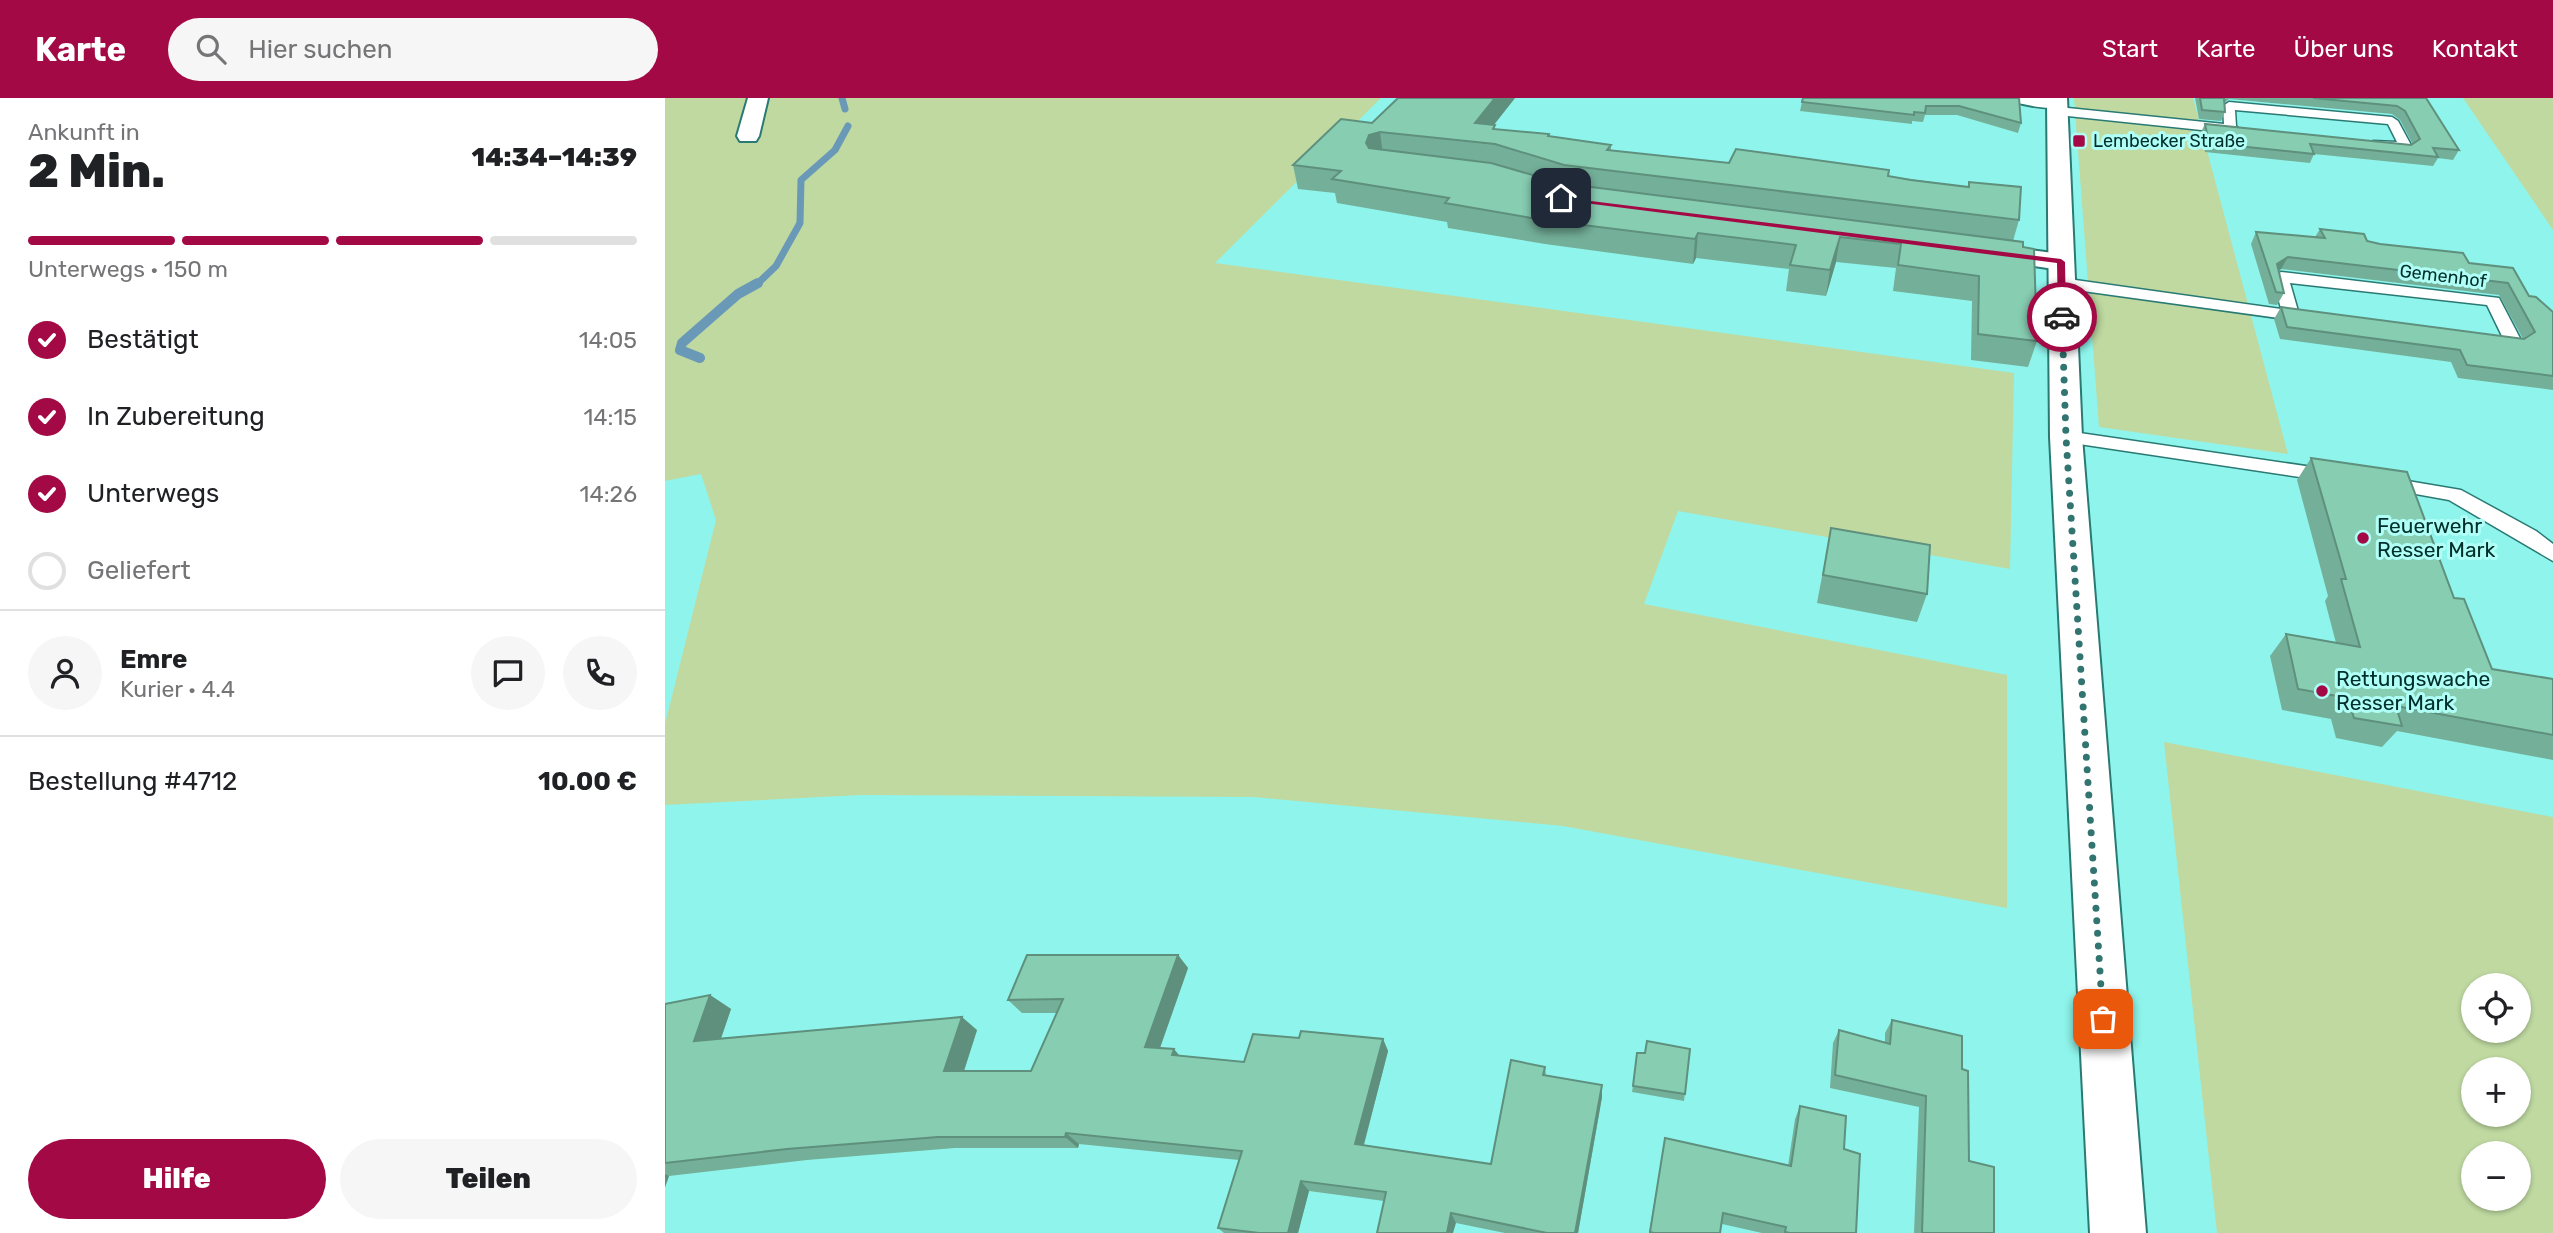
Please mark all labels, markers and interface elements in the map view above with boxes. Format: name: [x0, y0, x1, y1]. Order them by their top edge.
search box: [168, 18, 658, 81]
text: Karte: [35, 30, 126, 69]
icon: search: [192, 30, 230, 68]
text: Hier suchen: [248, 34, 393, 65]
text: Start: [2102, 35, 2158, 63]
text: Karte: [2196, 35, 2256, 63]
text: Über uns: [2294, 35, 2394, 63]
text: Kontakt: [2432, 35, 2518, 63]
text: Ankunft in: [28, 118, 140, 146]
place label: Lembecker Straße: [2093, 130, 2245, 152]
marker: Lembecker Straße: [2071, 133, 2087, 149]
text: 14:34–14:39: [471, 142, 637, 173]
text: 2 Min.: [28, 144, 165, 199]
pin: [1531, 168, 1591, 228]
icon: home: [1542, 179, 1580, 217]
text: Unterwegs · 150 m: [28, 255, 228, 283]
street label: Gemenhof: [2398, 260, 2488, 292]
courier: [2027, 282, 2097, 352]
icon: car: [2043, 298, 2081, 336]
icon: check: [28, 321, 66, 359]
text: Bestätigt: [87, 324, 199, 355]
text: 14:05: [579, 326, 637, 354]
icon: check: [28, 398, 66, 436]
text: In Zubereitung: [87, 401, 265, 432]
text: 14:15: [583, 403, 637, 431]
icon: check: [28, 475, 66, 513]
text: Unterwegs: [87, 478, 219, 509]
text: 14:26: [580, 480, 637, 508]
place label: Feuerwehr Resser Mark: [2377, 513, 2495, 562]
marker: Feuerwehr Resser Mark: [2355, 530, 2371, 546]
text: Geliefert: [87, 555, 191, 586]
button: person: [28, 636, 102, 710]
button: chat: [471, 636, 545, 710]
button: phone: [563, 636, 637, 710]
text: Emre: [120, 644, 188, 675]
place label: Rettungswache Resser Mark: [2336, 666, 2490, 715]
text: Kurier · 4.4: [120, 675, 235, 703]
marker: Rettungswache Resser Mark: [2314, 683, 2330, 699]
text: Bestellung #4712: [28, 766, 237, 797]
text: 10.00 €: [538, 766, 637, 797]
map controls: [2461, 973, 2531, 1211]
button: locate: [2461, 973, 2531, 1043]
pin: [2073, 989, 2133, 1049]
icon: bag: [2084, 1000, 2122, 1038]
button: +: [2461, 1057, 2531, 1127]
button: Hilfe: [28, 1139, 326, 1219]
button: Teilen: [340, 1139, 637, 1219]
button: −: [2461, 1141, 2531, 1211]

